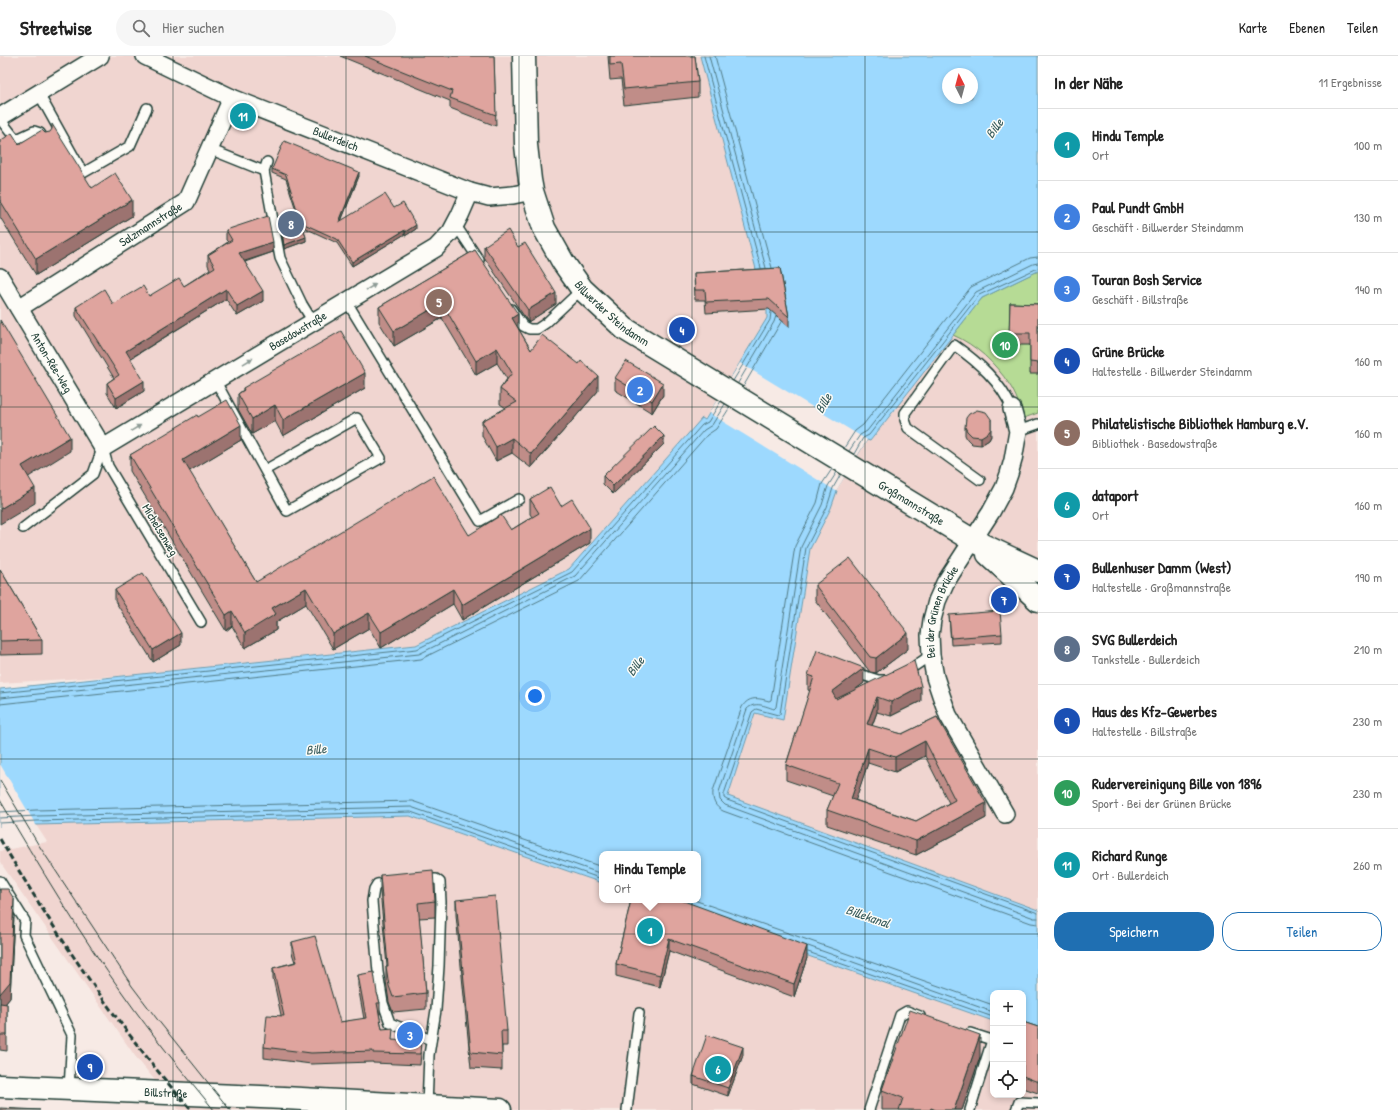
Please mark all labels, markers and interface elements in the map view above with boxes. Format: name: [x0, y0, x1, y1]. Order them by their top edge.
search box: [116, 10, 396, 46]
text: Streetwise: [20, 15, 92, 41]
icon: search: [130, 17, 152, 39]
text: Hier suchen: [162, 17, 224, 38]
text: Karte: [1239, 18, 1267, 37]
text: Ebenen: [1289, 18, 1325, 37]
text: Teilen: [1347, 18, 1378, 37]
north arrow: [942, 68, 978, 104]
text: In der Nähe: [1054, 71, 1123, 94]
text: 11 Ergebnisse: [1319, 73, 1382, 91]
pin: 11: [230, 101, 256, 131]
water label: Bille: [981, 114, 1008, 141]
street label: Bullerdeich: [311, 122, 361, 155]
text: Hindu Temple: [1092, 125, 1164, 146]
text: 1: [1065, 136, 1069, 154]
text: 100 m: [1354, 136, 1382, 154]
text: Ort: [1092, 146, 1109, 164]
text: Paul Pundt GmbH: [1092, 197, 1184, 218]
street label: Salzmannstraße: [116, 198, 185, 250]
text: 2: [1064, 208, 1070, 226]
text: 130 m: [1354, 208, 1382, 226]
pin: 8: [278, 209, 304, 239]
text: Geschäft · Billwerder Steindamm: [1092, 218, 1244, 236]
text: Touran Bosh Service: [1092, 269, 1202, 290]
street label: Billwerder Steindamm: [571, 277, 653, 350]
text: 3: [1064, 280, 1070, 298]
text: 140 m: [1355, 280, 1382, 298]
one-way arrow: [366, 283, 376, 291]
pin: 5: [426, 287, 452, 317]
text: Geschäft · Billstraße: [1092, 290, 1188, 308]
street label: Basedowstraße: [266, 306, 330, 354]
pin: 4: [669, 315, 695, 345]
street label: Anton-Rée-Weg: [27, 329, 77, 396]
pin: 10: [992, 330, 1018, 360]
text: Grüne Brücke: [1092, 341, 1165, 362]
text: 4: [1065, 352, 1069, 370]
text: 160 m: [1354, 352, 1382, 370]
one-way arrow: [243, 357, 253, 365]
text: Haltestelle · Billwerder Steindamm: [1092, 362, 1252, 380]
pin: 2: [627, 375, 653, 405]
water label: Bille: [810, 389, 836, 416]
text: Philatelistische Bibliothek Hamburg e.V.: [1092, 413, 1308, 434]
one-way arrow: [130, 424, 142, 431]
text: 5: [1064, 424, 1070, 442]
text: 160 m: [1354, 424, 1382, 442]
text: Bibliothek · Basedowstraße: [1092, 434, 1217, 452]
street label: Großmannstraße: [875, 476, 948, 529]
text: dataport: [1092, 485, 1138, 506]
text: 6: [1064, 496, 1070, 514]
text: 160 m: [1354, 496, 1382, 514]
street label: Michelsenweg: [138, 501, 183, 559]
text: Ort: [1092, 506, 1109, 524]
text: Bullenhuser Damm (West): [1092, 557, 1232, 578]
street label: Bei der Grünen Brücke: [921, 562, 962, 660]
text: 7: [1064, 568, 1070, 586]
text: 190 m: [1355, 568, 1382, 586]
text: Haltestelle · Großmannstraße: [1092, 578, 1231, 596]
pin: 7: [991, 585, 1017, 615]
text: SVG Bullerdeich: [1092, 629, 1177, 650]
text: 8: [1064, 640, 1070, 658]
text: 210 m: [1354, 640, 1382, 658]
text: Tankstelle · Bullerdeich: [1092, 650, 1200, 668]
water label: Bille: [622, 652, 649, 680]
your location: [525, 686, 545, 706]
text: Haus des Kfz-Gewerbes: [1092, 701, 1217, 722]
text: 9: [1065, 712, 1069, 730]
text: 230 m: [1352, 712, 1382, 730]
text: Haltestelle · Billstraße: [1092, 722, 1197, 740]
water label: Bille: [305, 739, 328, 759]
text: Rudervereinigung Bille von 1896: [1092, 773, 1262, 794]
text: 10: [1062, 784, 1072, 802]
text: 230 m: [1352, 784, 1382, 802]
text: Sport · Bei der Grünen Brücke: [1092, 794, 1232, 812]
text: Richard Runge: [1092, 845, 1167, 866]
popup: [599, 851, 701, 903]
text: 11: [1062, 856, 1072, 874]
text: 260 m: [1353, 856, 1382, 874]
text: Hindu Temple: [614, 858, 686, 879]
text: Ort · Bullerdeich: [1092, 866, 1169, 884]
text: Ort: [614, 879, 631, 897]
water label: Billekanal: [844, 900, 893, 932]
button: Speichern: [1054, 912, 1214, 951]
button: Teilen: [1222, 912, 1382, 951]
pin: 1: [637, 916, 663, 946]
map controls: [990, 990, 1026, 1098]
button: +: [990, 990, 1026, 1026]
pin: 3: [397, 1020, 423, 1050]
button: −: [990, 1026, 1026, 1062]
pin: 9: [77, 1052, 103, 1082]
pin: 6: [705, 1054, 731, 1084]
button: locate: [990, 1062, 1026, 1098]
street label: Billstraße: [144, 1083, 188, 1102]

